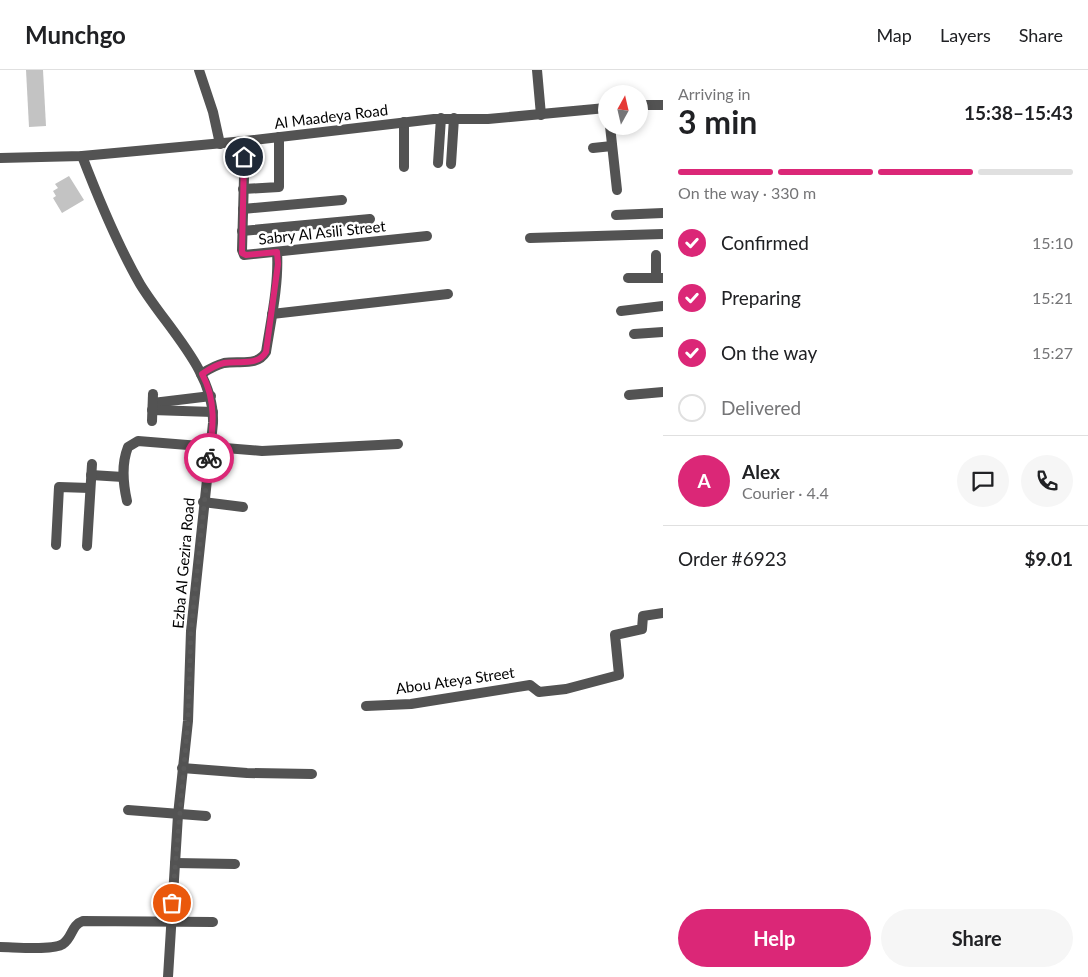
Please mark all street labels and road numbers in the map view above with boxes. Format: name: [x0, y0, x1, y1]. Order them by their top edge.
street label: Al Maadeya Road: [273, 100, 389, 132]
street label: Sabry Al Asili Street: [258, 216, 387, 248]
street label: Ezba Al Gezira Road: [168, 497, 198, 629]
street label: Abou Ateya Street: [394, 663, 516, 697]

